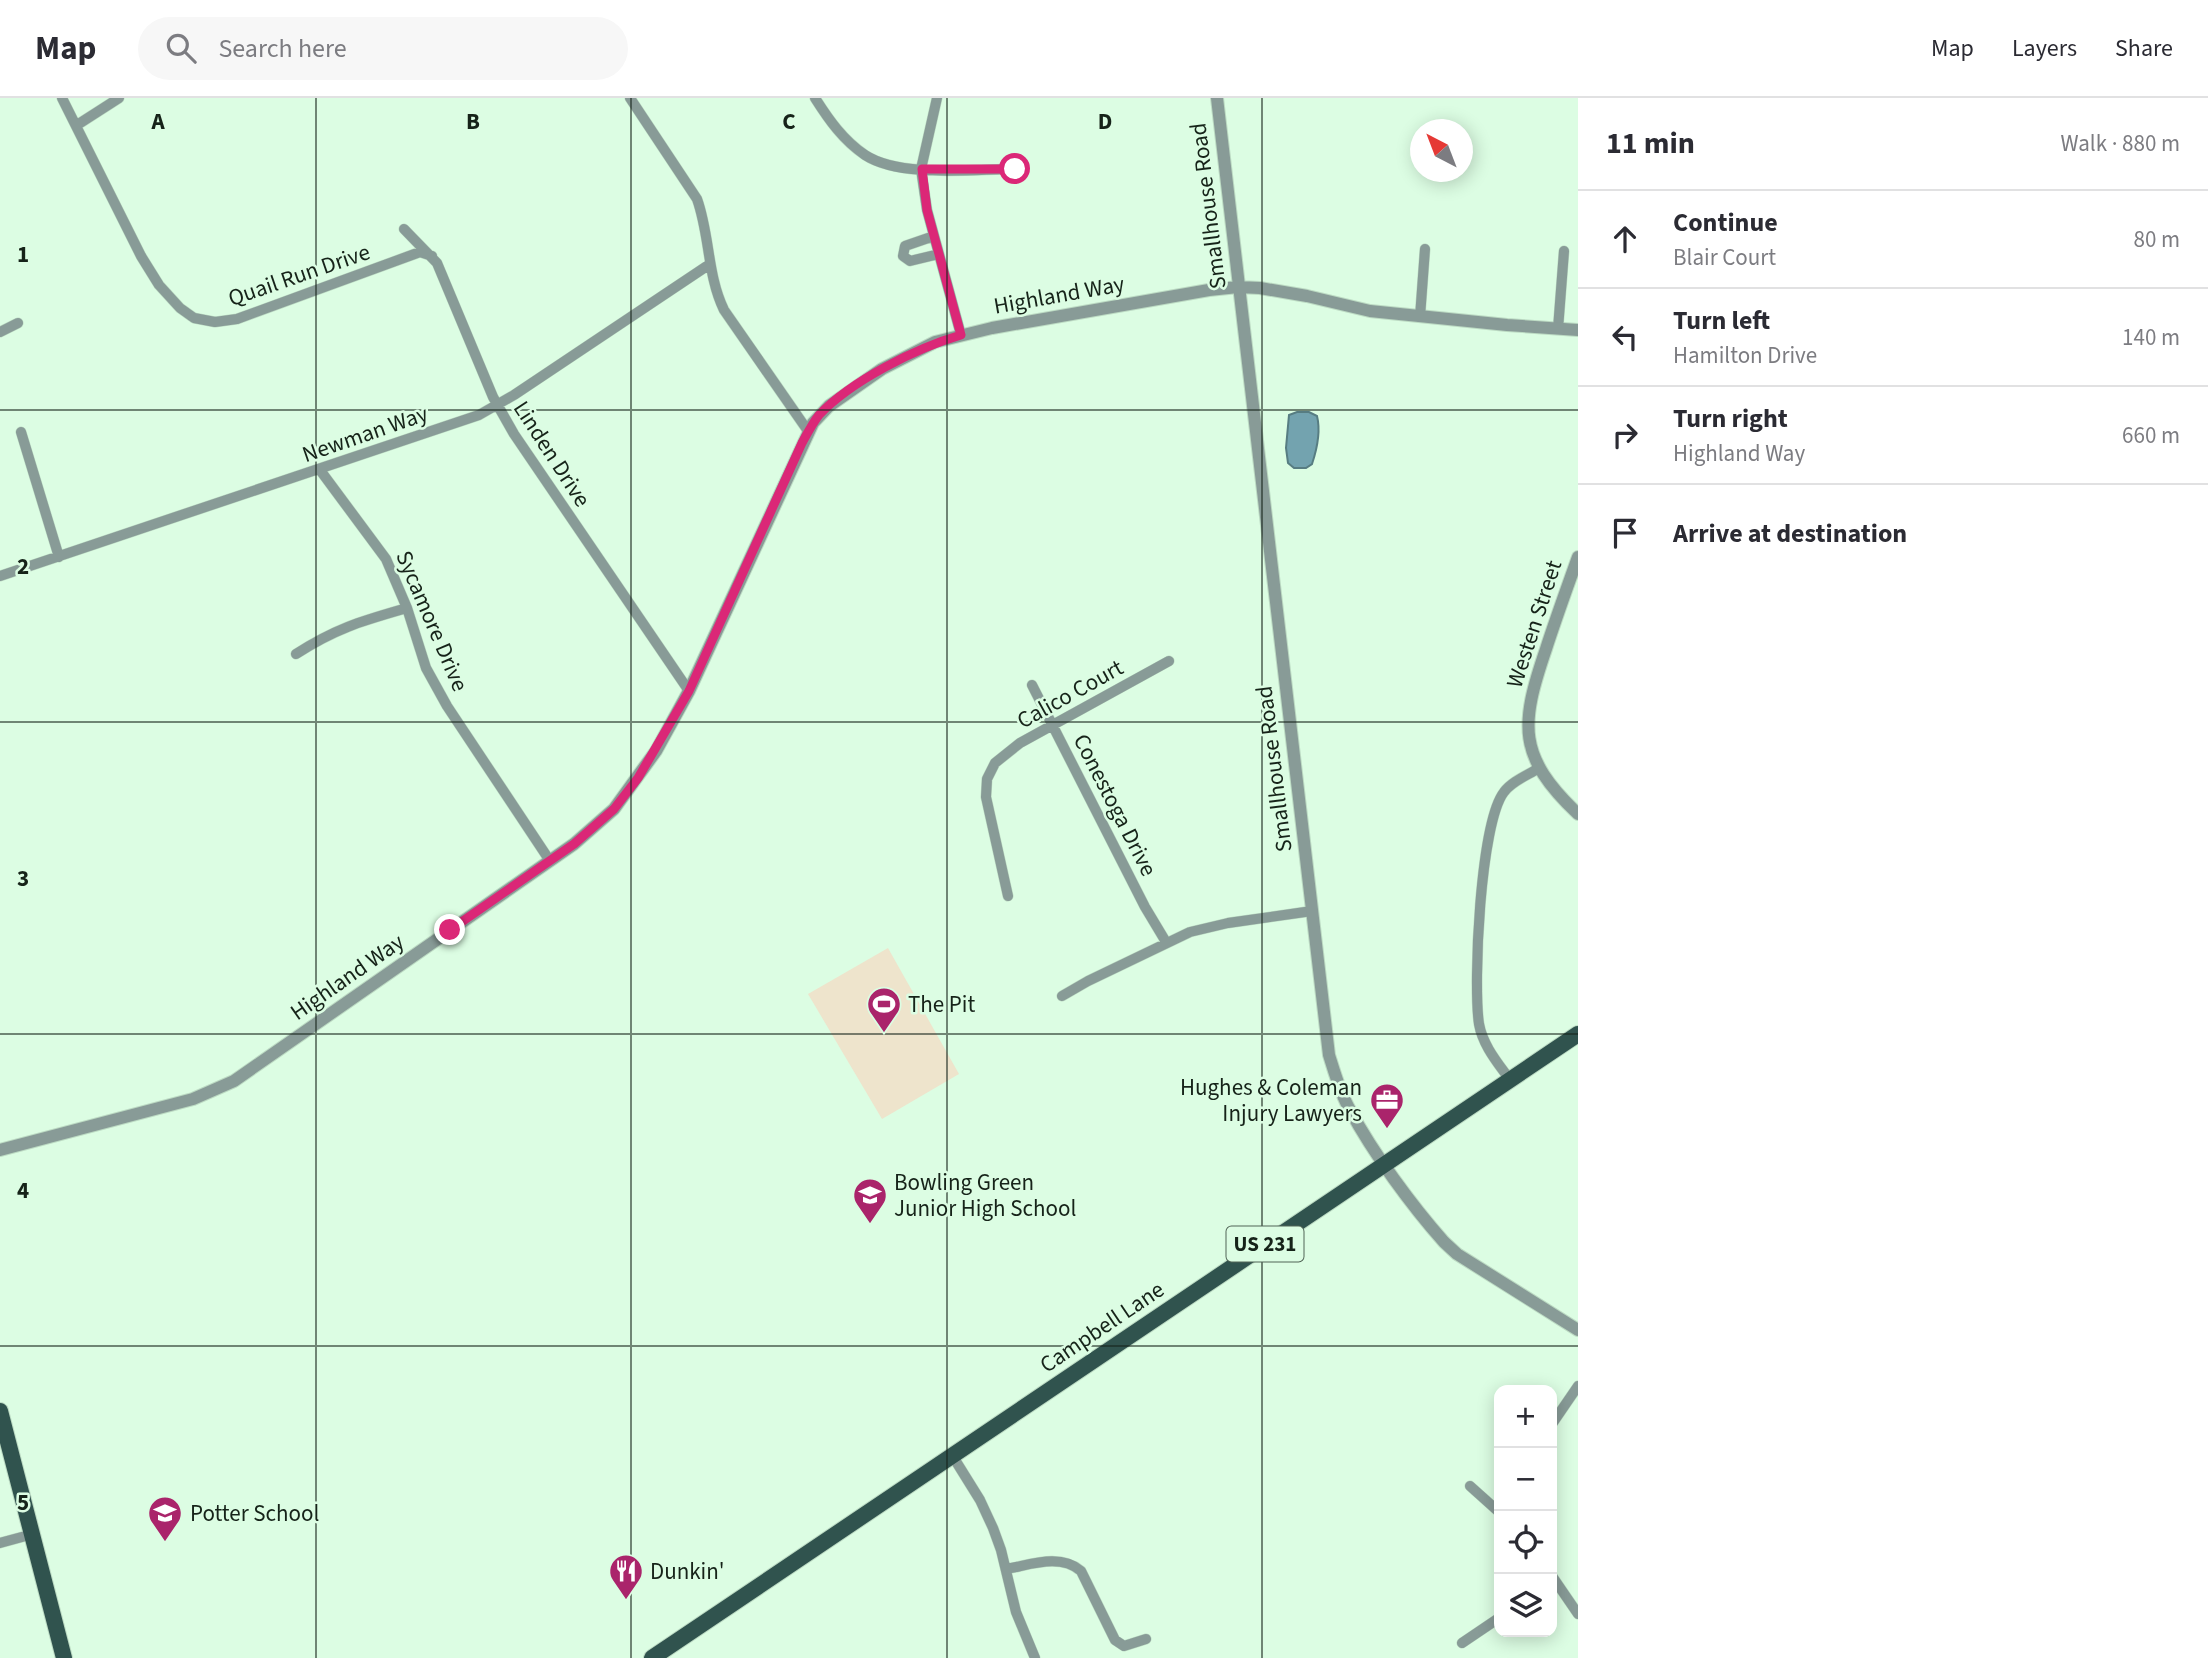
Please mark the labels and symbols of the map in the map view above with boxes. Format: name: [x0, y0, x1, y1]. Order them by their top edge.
text: A: [150, 105, 165, 138]
text: B: [466, 105, 480, 138]
text: C: [782, 105, 796, 138]
text: D: [1098, 105, 1112, 138]
north arrow: [1410, 119, 1473, 182]
street label: Smallhouse Road: [1181, 121, 1235, 291]
route start: [999, 153, 1030, 184]
street label: Quail Run Drive: [224, 235, 374, 315]
text: 1: [17, 238, 29, 271]
street label: Highland Way: [991, 267, 1127, 323]
street label: Linden Drive: [505, 394, 599, 514]
street label: Newman Way: [298, 397, 432, 471]
street label: Sycamore Drive: [388, 546, 476, 696]
text: 2: [17, 550, 29, 583]
street label: Westen Street: [1498, 556, 1570, 692]
street label: Calico Court: [1011, 651, 1129, 737]
street label: Smallhouse Road: [1247, 684, 1301, 854]
street label: Conestoga Drive: [1065, 728, 1165, 882]
text: 3: [17, 862, 29, 895]
route end: [434, 914, 465, 945]
street label: Highland Way: [283, 925, 411, 1028]
sports icon: The Pit: [865, 985, 903, 1034]
place label: The Pit: [908, 988, 976, 1021]
place label: Hughes & Coleman Injury Lawyers: [1180, 1071, 1362, 1130]
office icon: Hughes & Coleman Injury Lawyers: [1368, 1081, 1406, 1130]
place label: Bowling Green Junior High School: [894, 1166, 1076, 1225]
text: 4: [17, 1174, 29, 1207]
school or university icon: Bowling Green Junior High School: [851, 1176, 889, 1225]
road number: US 231: [1226, 1226, 1304, 1262]
street label: Campbell Lane: [1033, 1273, 1171, 1381]
text: 5: [17, 1486, 29, 1519]
school or university icon: Potter School: [146, 1494, 184, 1543]
place label: Potter School: [190, 1497, 319, 1530]
restaurant icon: Dunkin': [607, 1552, 645, 1601]
place label: Dunkin': [650, 1555, 725, 1588]

